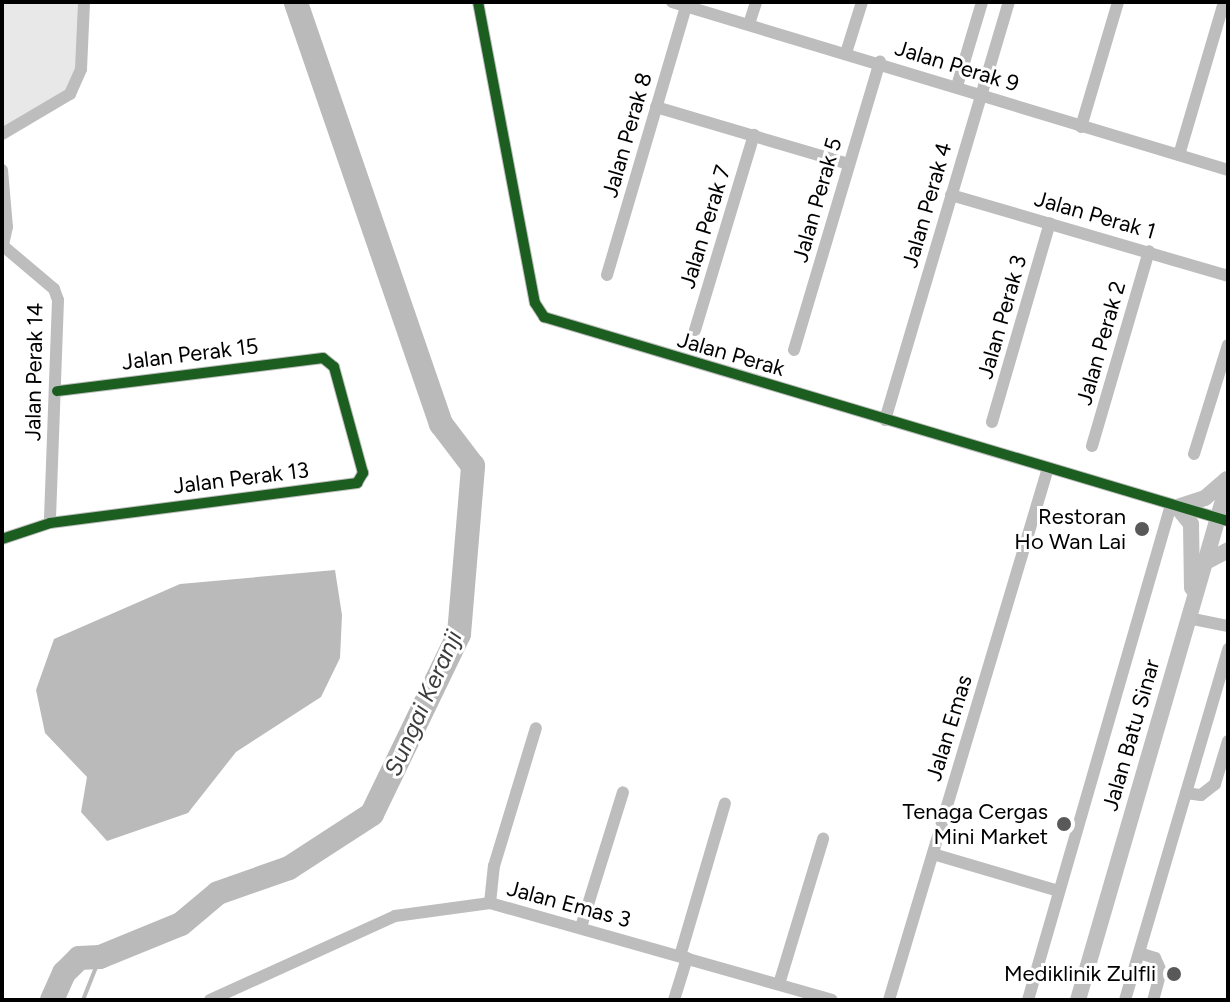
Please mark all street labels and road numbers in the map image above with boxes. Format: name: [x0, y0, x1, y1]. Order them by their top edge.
street label: Jalan Perak 9: [892, 35, 1022, 97]
street label: Jalan Perak 8: [597, 69, 657, 201]
street label: Jalan Perak 5: [787, 135, 847, 265]
street label: Jalan Perak 4: [896, 139, 958, 271]
street label: Jalan Perak 7: [674, 162, 736, 292]
street label: Jalan Perak 1: [1031, 185, 1159, 245]
street label: Jalan Perak 3: [972, 252, 1032, 382]
street label: Jalan Perak 2: [1071, 278, 1131, 408]
street label: Jalan Perak 14: [20, 303, 48, 441]
street label: Jalan Perak: [674, 326, 788, 382]
street label: Jalan Perak 15: [120, 333, 260, 375]
street label: Jalan Perak 13: [172, 457, 310, 499]
street label: Jalan Batu Sinar: [1097, 656, 1165, 814]
street label: Jalan Emas: [920, 672, 978, 784]
street label: Jalan Emas 3: [504, 875, 634, 933]

